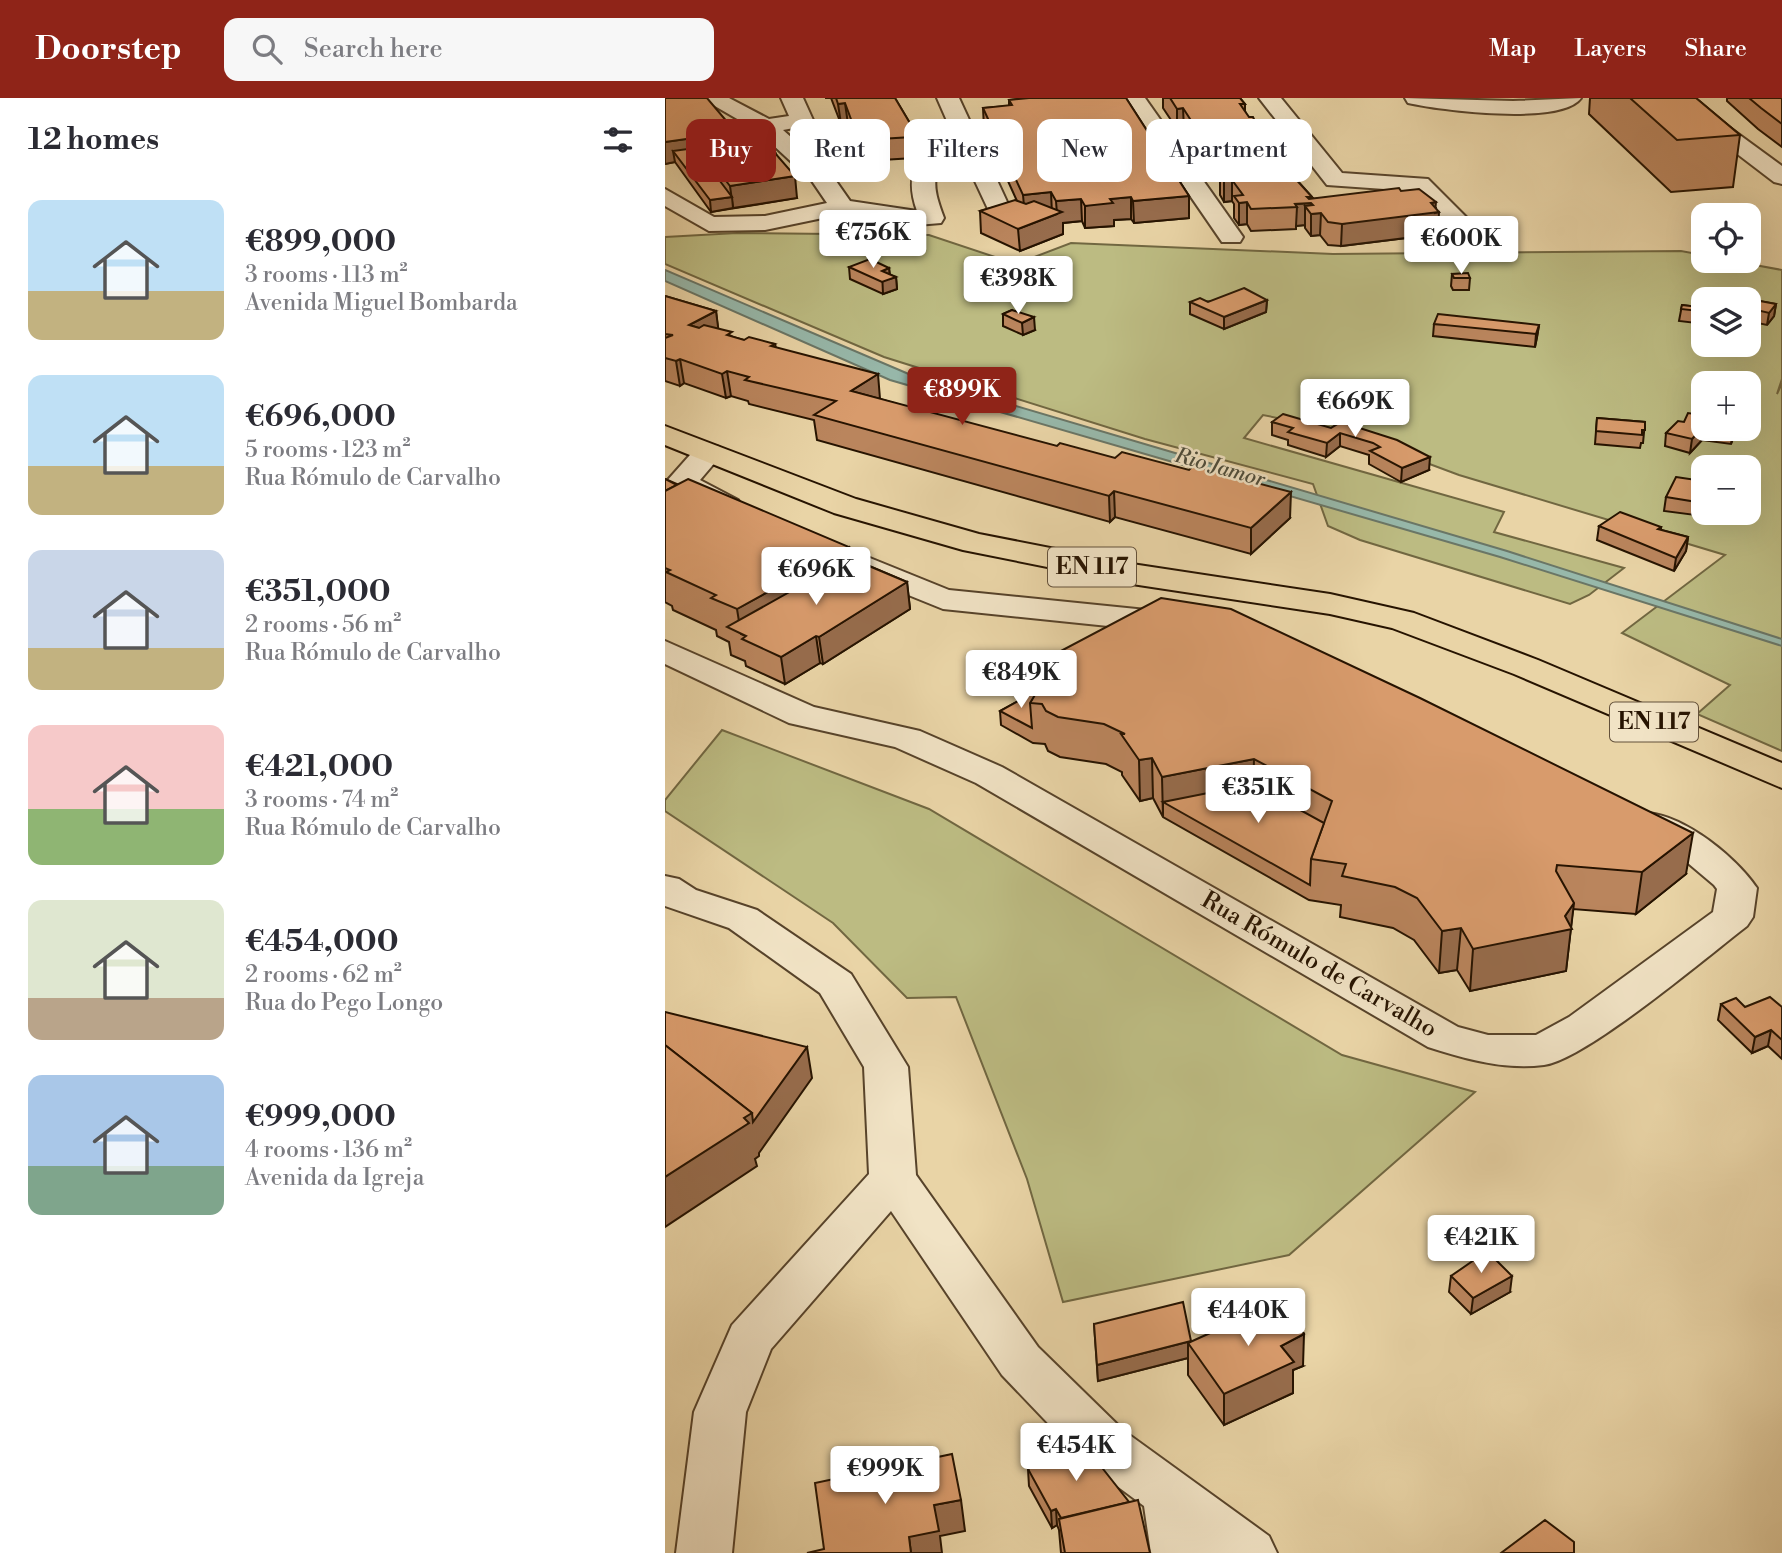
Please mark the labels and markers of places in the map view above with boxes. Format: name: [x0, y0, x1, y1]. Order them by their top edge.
pin: €756K: [824, 211, 922, 270]
pin: €600K: [1412, 216, 1510, 276]
pin: €398K: [969, 256, 1067, 316]
pin: €899K: [913, 368, 1011, 427]
pin: €669K: [1306, 380, 1404, 439]
pin: €696K: [767, 547, 865, 607]
pin: €849K: [972, 650, 1070, 710]
pin: €351K: [1209, 766, 1307, 825]
pin: €421K: [1432, 1216, 1530, 1275]
pin: €440K: [1199, 1288, 1297, 1348]
pin: €454K: [1027, 1424, 1125, 1483]
pin: €999K: [836, 1446, 934, 1506]

